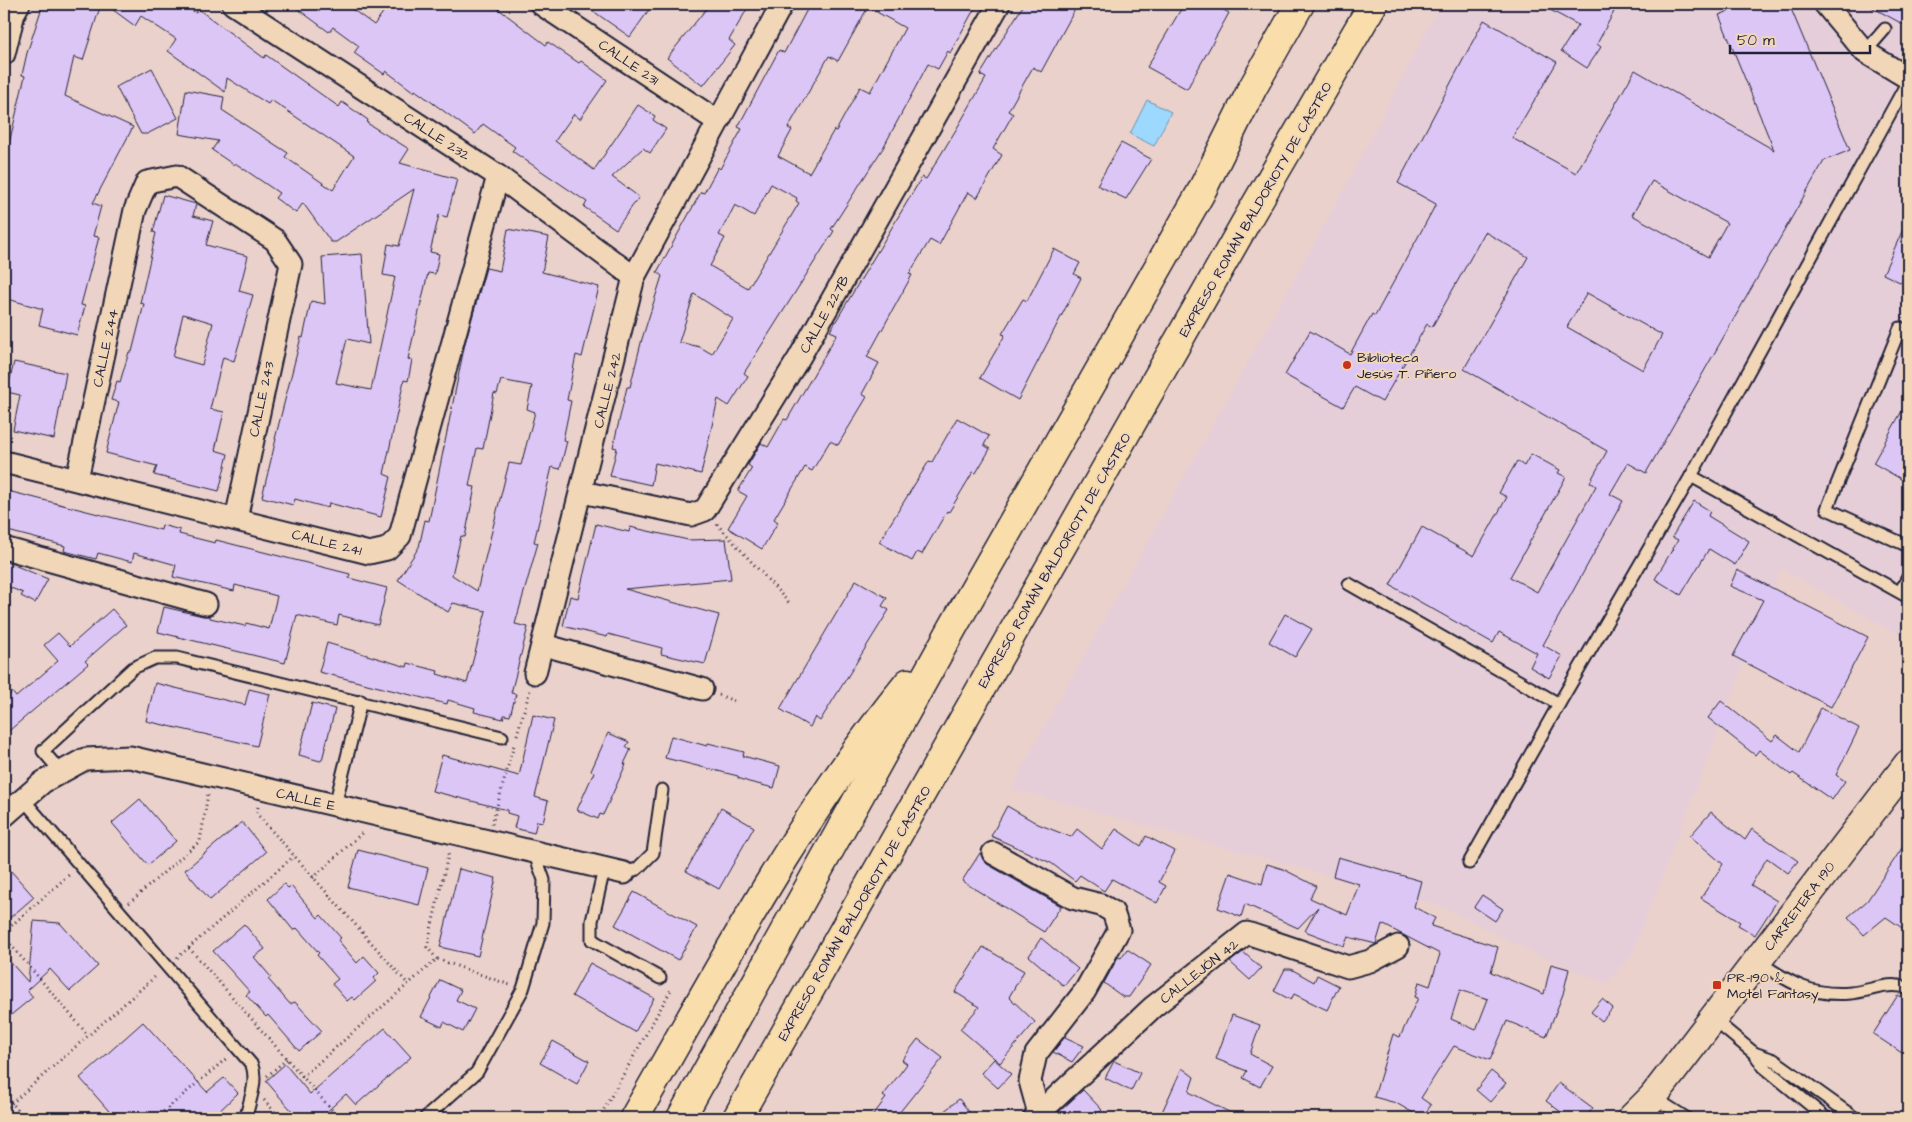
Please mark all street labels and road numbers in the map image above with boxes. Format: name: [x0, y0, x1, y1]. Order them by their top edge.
street label: CALLE 231: [594, 35, 663, 91]
street label: EXPRESO ROMÁN BALDORIOTY DE CASTRO: [1174, 78, 1337, 341]
street label: CALLE 232: [399, 108, 473, 166]
street label: CALLE 227B: [795, 272, 855, 357]
street label: CALLE 244: [88, 307, 124, 389]
street label: CALLE 242: [589, 350, 627, 430]
street label: CALLE 243: [244, 360, 280, 439]
street label: EXPRESO ROMÁN BALDORIOTY DE CASTRO: [973, 429, 1136, 692]
street label: CALLE 241: [290, 525, 364, 561]
street label: EXPRESO ROMÁN BALDORIOTY DE CASTRO: [773, 782, 936, 1045]
street label: CALLE E: [274, 783, 338, 817]
street label: CARRETERA 190: [1760, 858, 1840, 955]
street label: CALLEJÓN 42: [1156, 935, 1243, 1009]

